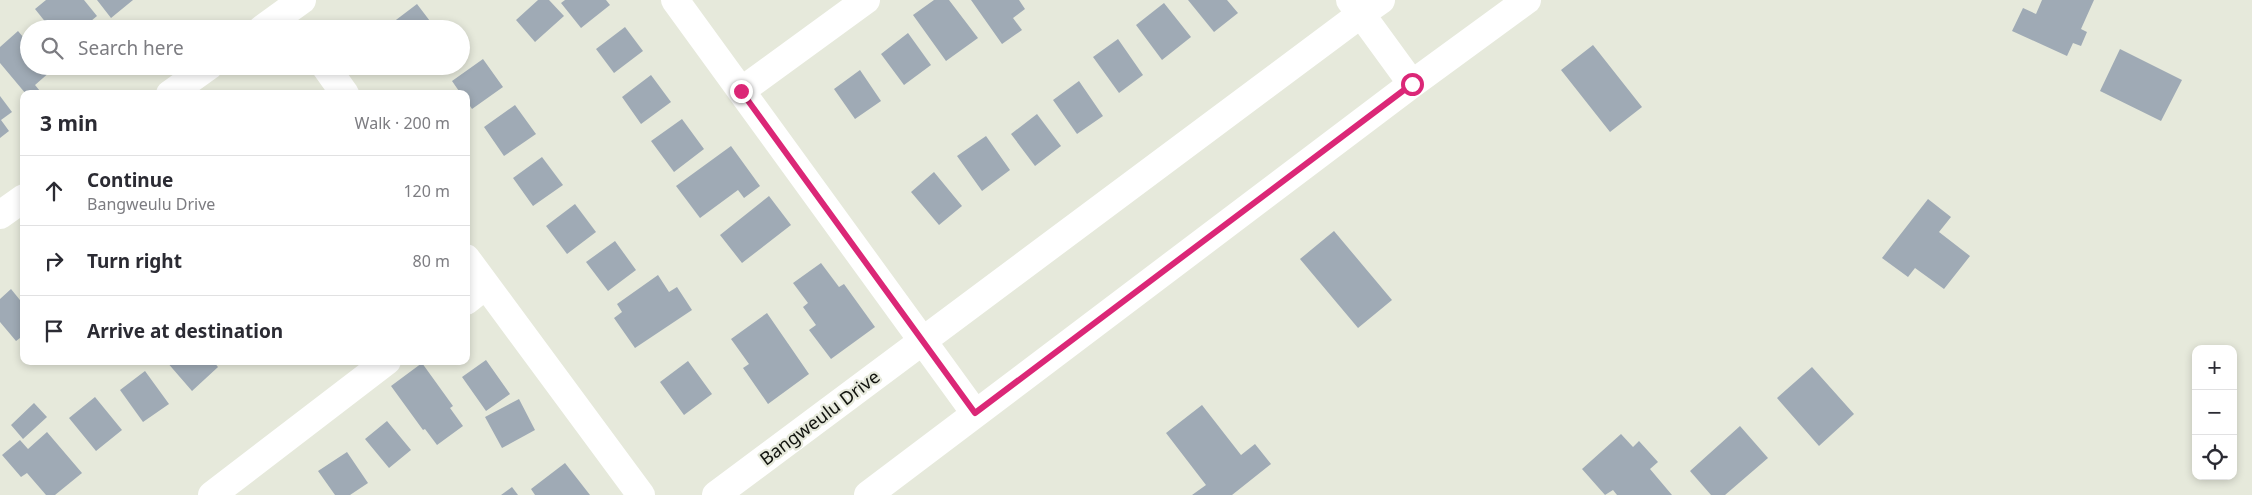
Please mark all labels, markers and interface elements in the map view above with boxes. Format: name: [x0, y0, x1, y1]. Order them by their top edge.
search box: [20, 20, 470, 75]
icon: search: [38, 34, 66, 62]
text: Search here: [78, 35, 184, 61]
route start: [1401, 73, 1424, 96]
route end: [730, 80, 753, 103]
text: 3 min: [40, 109, 98, 137]
text: Walk · 200 m: [355, 112, 450, 134]
text: Continue: [87, 167, 173, 193]
icon: ahead: [40, 177, 68, 205]
text: 120 m: [403, 180, 450, 202]
text: Bangweulu Drive: [87, 193, 215, 215]
icon: right: [40, 247, 68, 275]
text: Turn right: [87, 248, 182, 274]
text: 80 m: [413, 250, 450, 272]
icon: arrive: [40, 317, 68, 345]
text: Arrive at destination: [87, 318, 283, 344]
map controls: [2192, 345, 2237, 480]
button: +: [2192, 345, 2237, 390]
street label: Bangweulu Drive: [755, 364, 884, 470]
button: −: [2192, 390, 2237, 435]
button: locate: [2192, 435, 2237, 480]

